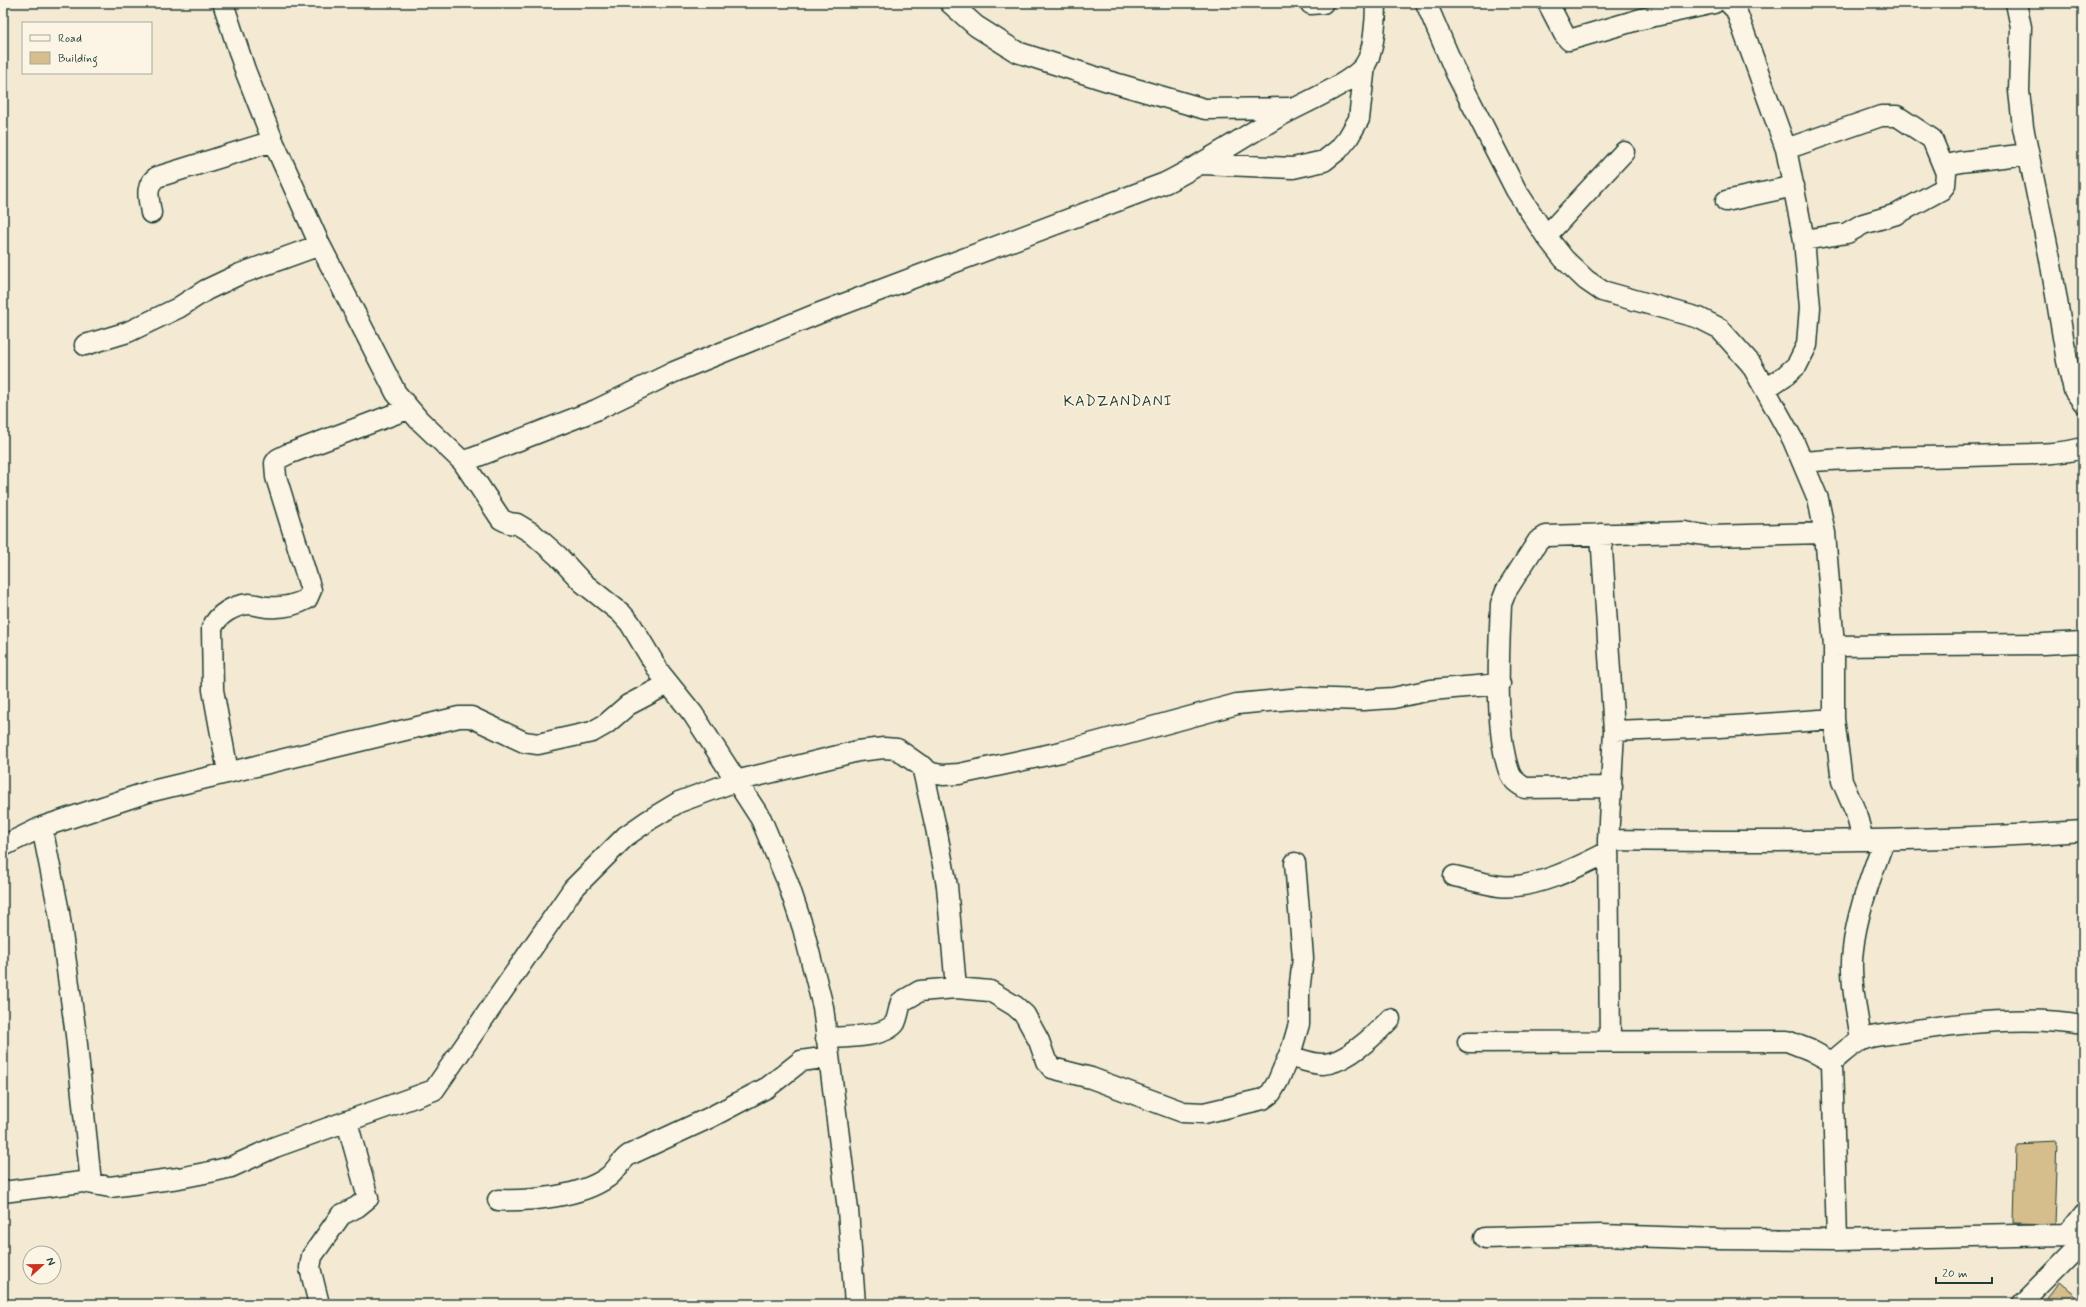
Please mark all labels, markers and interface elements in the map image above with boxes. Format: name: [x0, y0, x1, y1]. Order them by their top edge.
legend: [22, 22, 152, 74]
text: Road: [58, 31, 82, 47]
text: Building: [58, 51, 98, 68]
district label: KADZANDANI: [1063, 392, 1173, 412]
north arrow: [22, 1245, 62, 1285]
text: N: [42, 1256, 58, 1268]
scale bar: [1936, 1259, 1992, 1285]
text: 20 m: [1942, 1266, 1968, 1282]

